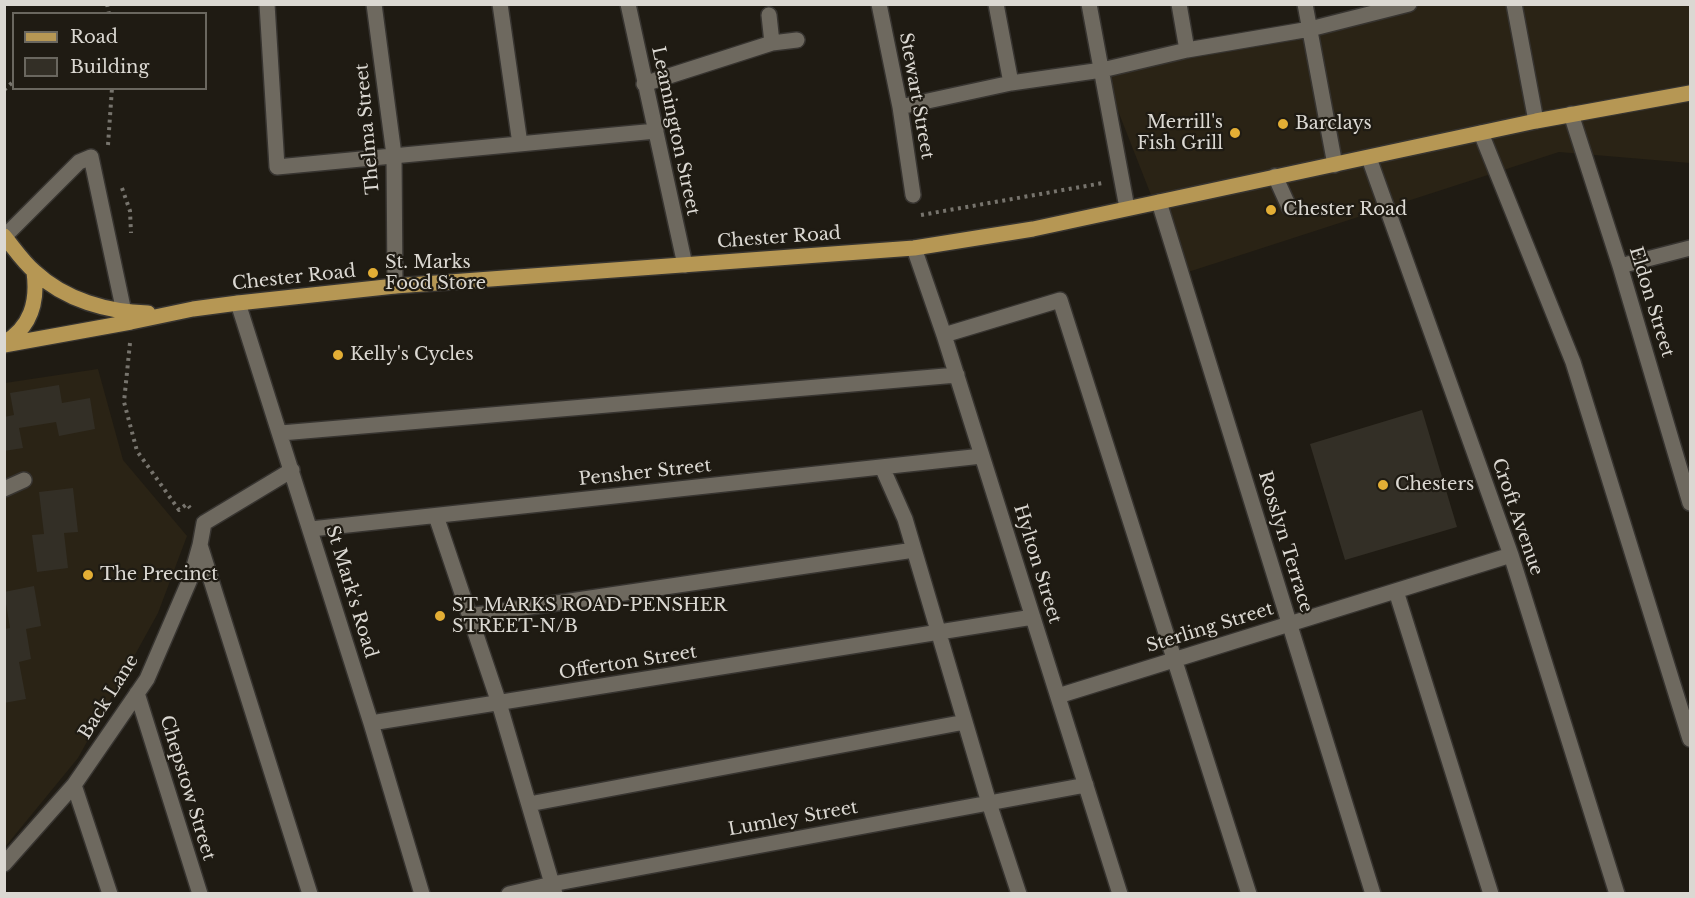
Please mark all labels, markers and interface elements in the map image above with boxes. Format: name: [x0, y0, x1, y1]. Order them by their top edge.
legend: [12, 12, 207, 90]
text: Road: [70, 26, 118, 48]
street label: Stewart Street: [894, 31, 938, 161]
street label: Leamington Street: [647, 44, 703, 218]
text: Building: [70, 56, 149, 78]
street label: Thelma Street: [352, 63, 384, 195]
place label: Merrill's Fish Grill: [1137, 112, 1223, 154]
place label: Barclays: [1295, 113, 1372, 135]
marker: Barclays: [1276, 117, 1290, 131]
marker: Merrill's Fish Grill: [1228, 126, 1242, 140]
place label: Chester Road: [1283, 199, 1407, 221]
marker: Chester Road: [1264, 203, 1278, 217]
street label: Chester Road: [716, 223, 842, 253]
street label: Eldon Street: [1624, 244, 1678, 360]
place label: St. Marks Food Store: [385, 252, 486, 294]
street label: Chester Road: [231, 261, 357, 295]
marker: St. Marks Food Store: [366, 266, 380, 280]
place label: Kelly's Cycles: [350, 344, 474, 366]
marker: Kelly's Cycles: [331, 348, 345, 362]
street label: Pensher Street: [578, 455, 712, 491]
street label: Croft Avenue: [1487, 456, 1547, 578]
street label: Rosslyn Terrace: [1253, 469, 1317, 615]
place label: Chesters: [1395, 474, 1474, 496]
marker: Chesters: [1376, 478, 1390, 492]
street label: Hylton Street: [1009, 502, 1065, 626]
street label: St Mark's Road: [321, 523, 381, 661]
place label: The Precinct: [100, 564, 218, 586]
marker: The Precinct: [81, 568, 95, 582]
place label: ST MARKS ROAD-PENSHER STREET-N/B: [452, 595, 727, 638]
street label: Sterling Street: [1144, 598, 1276, 658]
marker: ST MARKS ROAD-PENSHER STREET-N/B: [433, 609, 447, 623]
street label: Offerton Street: [558, 641, 698, 685]
street label: Back Lane: [75, 651, 143, 743]
street label: Chepstow Street: [155, 713, 219, 863]
street label: Lumley Street: [727, 797, 859, 841]

